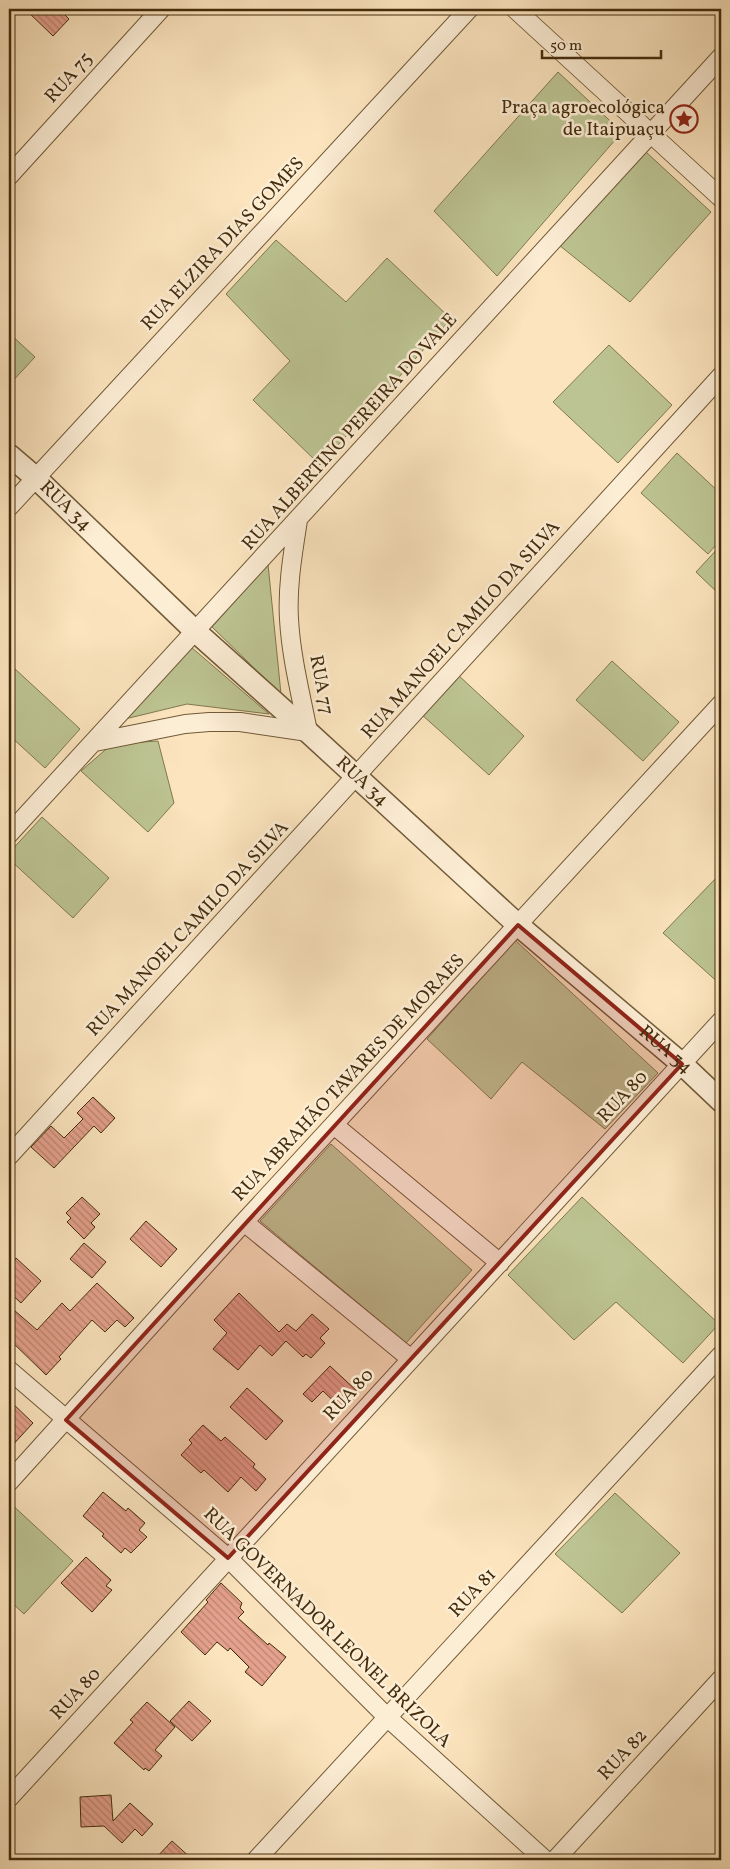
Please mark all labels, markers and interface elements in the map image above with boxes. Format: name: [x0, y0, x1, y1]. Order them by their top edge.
scale bar: [542, 28, 661, 60]
text: 50 m: [550, 36, 582, 57]
street label: RUA 75: [39, 47, 99, 109]
place label: Praça agroecológica de Itaipuaçu: [501, 95, 665, 143]
place icon: Praça agroecológica de Itaipuaçu: [669, 104, 699, 134]
street label: RUA ELZIRA DIAS GOMES: [135, 151, 311, 337]
street label: RUA ALBERTINO PEREIRA DO VALE: [236, 308, 464, 556]
street label: RUA 34: [33, 475, 97, 537]
street label: RUA MANOEL CAMILO DA SILVA: [356, 515, 566, 745]
street label: RUA 77: [302, 653, 340, 717]
street label: RUA 34: [330, 751, 394, 813]
street label: RUA MANOEL CAMILO DA SILVA: [81, 816, 295, 1042]
street label: RUA ABRAHÃO TAVARES DE MORAES: [227, 948, 471, 1208]
street label: RUA 34: [633, 1019, 698, 1080]
street label: RUA 80: [592, 1065, 654, 1129]
street label: RUA 80: [318, 1363, 380, 1427]
street label: RUA GOVERNADOR LEONEL BRIZOLA: [197, 1502, 457, 1754]
street label: RUA 81: [443, 1562, 503, 1624]
street label: RUA 80: [45, 1662, 107, 1726]
street label: RUA 82: [592, 1723, 654, 1787]

